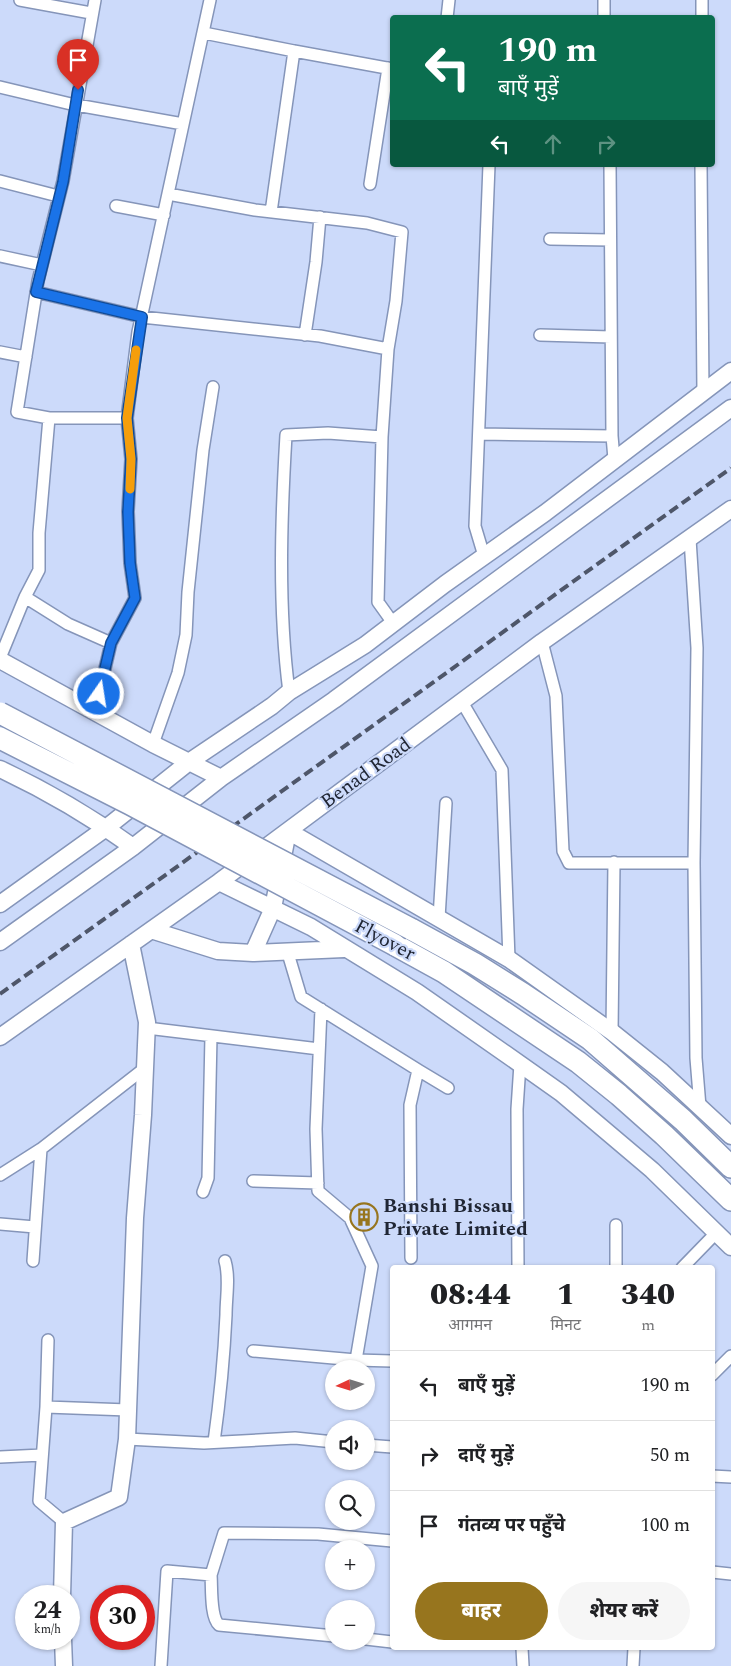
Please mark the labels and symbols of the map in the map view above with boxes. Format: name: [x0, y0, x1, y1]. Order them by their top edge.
pin: [57, 39, 99, 90]
position arrow: [72, 667, 124, 719]
street label: Benad Road: [314, 730, 418, 816]
street label: Flyover: [349, 911, 421, 969]
place label: Banshi Bissau Private Limited: [383, 1191, 528, 1244]
building icon: Banshi Bissau Private Limited: [349, 1202, 379, 1232]
north arrow: [325, 1360, 375, 1410]
speed limit sign: 30: [90, 1585, 155, 1650]

